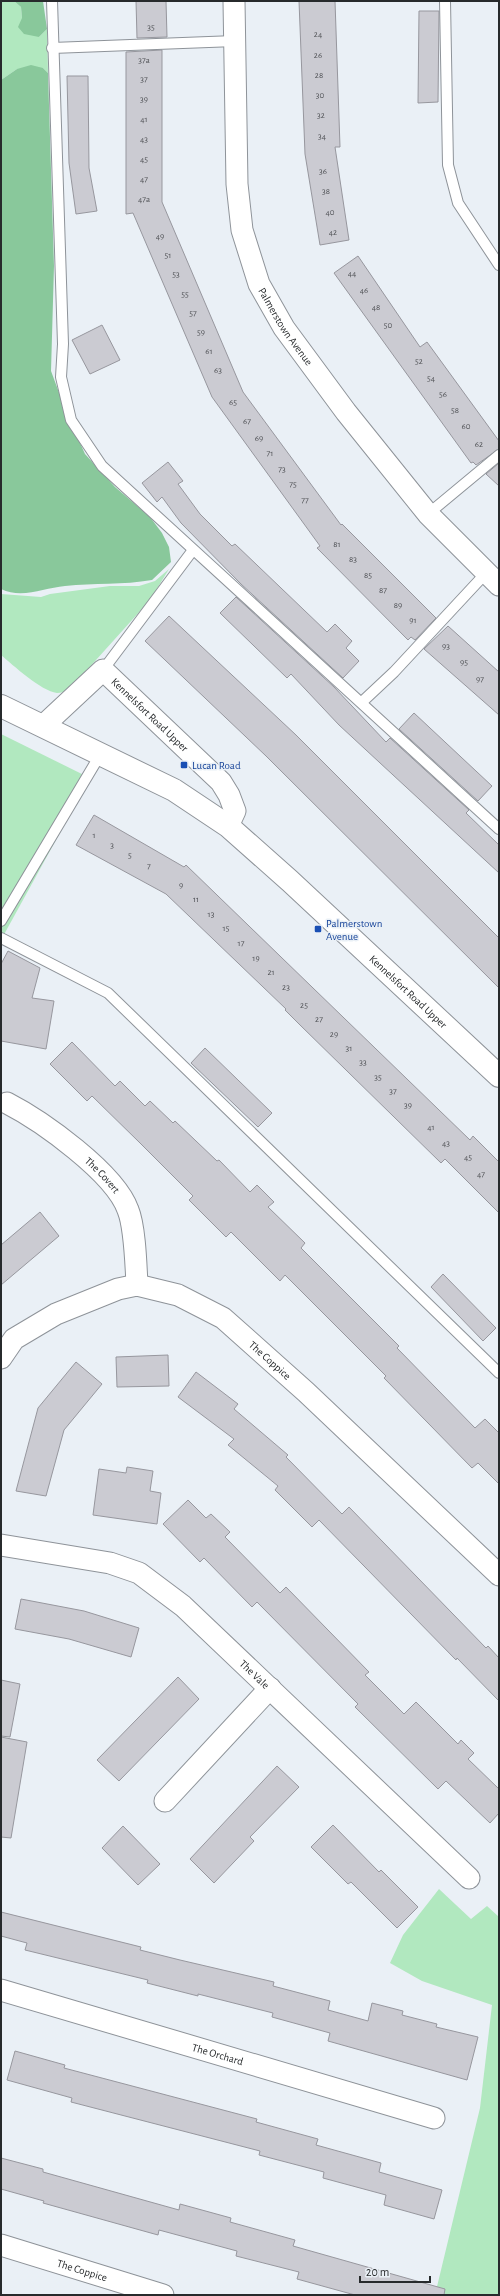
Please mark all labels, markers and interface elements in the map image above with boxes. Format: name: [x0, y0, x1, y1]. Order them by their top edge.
house number: 35: [147, 23, 155, 32]
house number: 24: [314, 30, 323, 39]
house number: 26: [314, 51, 322, 60]
house number: 37a: [138, 56, 150, 65]
house number: 28: [315, 71, 323, 80]
house number: 37: [140, 75, 148, 84]
house number: 30: [316, 91, 324, 100]
house number: 39: [140, 95, 148, 104]
house number: 32: [317, 111, 325, 120]
house number: 41: [140, 115, 148, 124]
house number: 34: [318, 132, 327, 141]
house number: 43: [140, 135, 148, 144]
house number: 45: [140, 155, 148, 164]
house number: 36: [319, 167, 327, 176]
house number: 47: [140, 175, 148, 184]
house number: 38: [322, 187, 330, 196]
house number: 47a: [138, 195, 150, 204]
house number: 40: [325, 208, 335, 217]
house number: 42: [329, 228, 337, 237]
house number: 49: [156, 232, 164, 241]
house number: 51: [165, 251, 171, 260]
house number: 44: [348, 269, 357, 278]
house number: 53: [172, 270, 180, 279]
street label: Palmerstown Avenue: [257, 286, 315, 367]
house number: 46: [360, 286, 368, 295]
house number: 55: [181, 290, 189, 299]
house number: 48: [372, 303, 380, 312]
house number: 57: [189, 309, 197, 318]
house number: 50: [384, 321, 393, 330]
house number: 59: [197, 328, 205, 337]
house number: 61: [205, 347, 213, 356]
house number: 52: [415, 357, 423, 366]
house number: 63: [214, 366, 222, 375]
house number: 54: [427, 374, 436, 383]
house number: 56: [439, 390, 447, 399]
house number: 65: [229, 398, 237, 407]
house number: 58: [451, 406, 459, 415]
house number: 67: [243, 417, 251, 426]
house number: 60: [462, 422, 471, 431]
house number: 69: [255, 434, 263, 443]
house number: 62: [475, 440, 483, 449]
house number: 71: [267, 449, 273, 458]
house number: 73: [278, 465, 286, 474]
house number: 75: [289, 480, 297, 489]
house number: 77: [301, 496, 309, 505]
house number: 81: [333, 540, 341, 549]
house number: 83: [349, 555, 357, 564]
house number: 85: [364, 571, 372, 580]
house number: 87: [379, 586, 387, 595]
house number: 89: [394, 601, 402, 610]
house number: 91: [409, 616, 417, 625]
house number: 93: [442, 642, 450, 651]
house number: 95: [460, 658, 468, 667]
house number: 97: [476, 675, 484, 684]
street label: Kennelsfort Road Upper: [109, 676, 191, 754]
marker: Lucan Road: [179, 760, 189, 770]
place label: Lucan Road: [192, 760, 241, 771]
house number: 1: [92, 831, 96, 840]
house number: 3: [110, 841, 114, 850]
house number: 5: [128, 851, 132, 860]
house number: 7: [147, 862, 151, 871]
house number: 9: [179, 881, 183, 890]
house number: 11: [193, 895, 199, 904]
house number: 13: [208, 910, 215, 919]
place label: Palmerstown Avenue: [326, 918, 382, 942]
house number: 15: [223, 924, 230, 933]
marker: Palmerstown Avenue: [313, 924, 323, 934]
house number: 17: [238, 939, 245, 948]
street label: Kennelsfort Road Upper: [367, 953, 450, 1030]
house number: 19: [252, 954, 260, 963]
house number: 21: [267, 968, 275, 977]
house number: 23: [282, 983, 290, 992]
house number: 25: [300, 1001, 308, 1010]
house number: 27: [315, 1015, 323, 1024]
house number: 29: [330, 1030, 338, 1039]
house number: 31: [346, 1044, 352, 1053]
house number: 33: [359, 1058, 367, 1067]
house number: 35: [374, 1073, 382, 1082]
house number: 37: [389, 1087, 397, 1096]
house number: 39: [404, 1101, 412, 1110]
house number: 41: [427, 1123, 435, 1132]
house number: 43: [442, 1139, 450, 1148]
house number: 45: [464, 1153, 472, 1162]
street label: The Covert: [83, 1155, 122, 1195]
house number: 47: [477, 1170, 485, 1179]
street label: The Coppice: [247, 1339, 293, 1381]
street label: The Vale: [238, 1658, 272, 1691]
street label: The Orchard: [191, 2041, 245, 2067]
street label: The Coppice: [56, 2257, 109, 2283]
scale bar: [360, 2258, 430, 2284]
text: 20 m: [366, 2266, 389, 2278]

